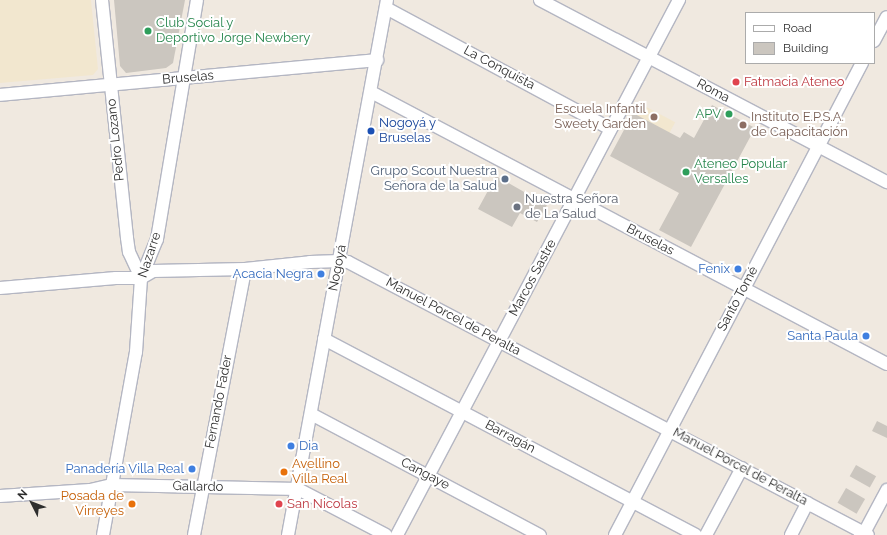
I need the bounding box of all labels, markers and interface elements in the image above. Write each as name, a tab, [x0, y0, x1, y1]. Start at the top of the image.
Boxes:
legend	[745, 12, 875, 64]
place label: Club Social y Deportivo Jorge Newbery	[156, 16, 311, 47]
text: Road	[783, 21, 812, 35]
marker: Club Social y Deportivo Jorge Newbery	[143, 26, 153, 36]
text: Building	[783, 41, 829, 55]
street label: La Conquista	[461, 43, 537, 93]
street label: Bruselas	[162, 68, 214, 88]
place label: Fatmacia Ateneo	[744, 74, 845, 90]
street label: Roma	[694, 76, 732, 106]
marker: Fatmacia Ateneo	[731, 77, 741, 87]
street label: Pedro Lozano	[104, 98, 128, 182]
place label: Escuela Infantil Sweety Garden	[554, 102, 646, 133]
place label: APV	[695, 106, 721, 122]
marker: APV	[724, 109, 734, 119]
place label: Instituto E.P.S.A. de Capacitación	[751, 110, 848, 141]
marker: Escuela Infantil Sweety Garden	[649, 112, 659, 122]
place label: Nogoyá y Bruselas	[379, 116, 437, 147]
marker: Instituto E.P.S.A. de Capacitación	[738, 120, 748, 130]
marker: Nogoyá y Bruselas	[366, 126, 376, 136]
place label: Ateneo Popular Versalles	[694, 157, 787, 188]
place label: Grupo Scout Nuestra Señora de la Salud	[371, 164, 497, 195]
marker: Ateneo Popular Versalles	[681, 167, 691, 177]
marker: Grupo Scout Nuestra Señora de la Salud	[500, 174, 510, 184]
place label: Nuestra Señora de La Salud	[525, 192, 618, 223]
marker: Nuestra Señora de La Salud	[512, 202, 522, 212]
street label: Bruselas	[623, 221, 677, 259]
street label: Nazarre	[135, 230, 165, 280]
street label: Marcos Sastre	[506, 237, 560, 319]
street label: Nogoyá	[326, 243, 350, 293]
place label: Fenix	[698, 261, 730, 277]
street label: Santo Tomé	[714, 264, 762, 334]
marker: Fenix	[733, 264, 743, 274]
place label: Acacia Negra	[233, 266, 313, 282]
marker: Acacia Negra	[316, 269, 326, 279]
street label: Manuel Porcel de Peralta	[383, 275, 523, 359]
place label: Santa Paula	[787, 328, 858, 344]
marker: Santa Paula	[861, 331, 871, 341]
street label: Fernando Fader	[202, 354, 236, 450]
street label: Barragán	[482, 417, 538, 457]
street label: Manuel Porcel de Peralta	[670, 425, 810, 509]
place label: Dia	[299, 438, 318, 454]
marker: Dia	[286, 441, 296, 451]
street label: Cangaye	[398, 455, 452, 493]
place label: Avellino Villa Real	[292, 457, 348, 488]
place label: Panadería Villa Real	[65, 461, 184, 477]
marker: Panadería Villa Real	[187, 464, 197, 474]
marker: Avellino Villa Real	[279, 467, 289, 477]
street label: Gallardo	[172, 479, 224, 495]
north arrow	[12, 483, 52, 523]
text: N	[15, 487, 30, 502]
place label: Posada de Virreyes	[61, 489, 124, 520]
place label: San Nicolas	[287, 496, 357, 512]
marker: Posada de Virreyes	[127, 499, 137, 509]
marker: San Nicolas	[274, 499, 284, 509]

